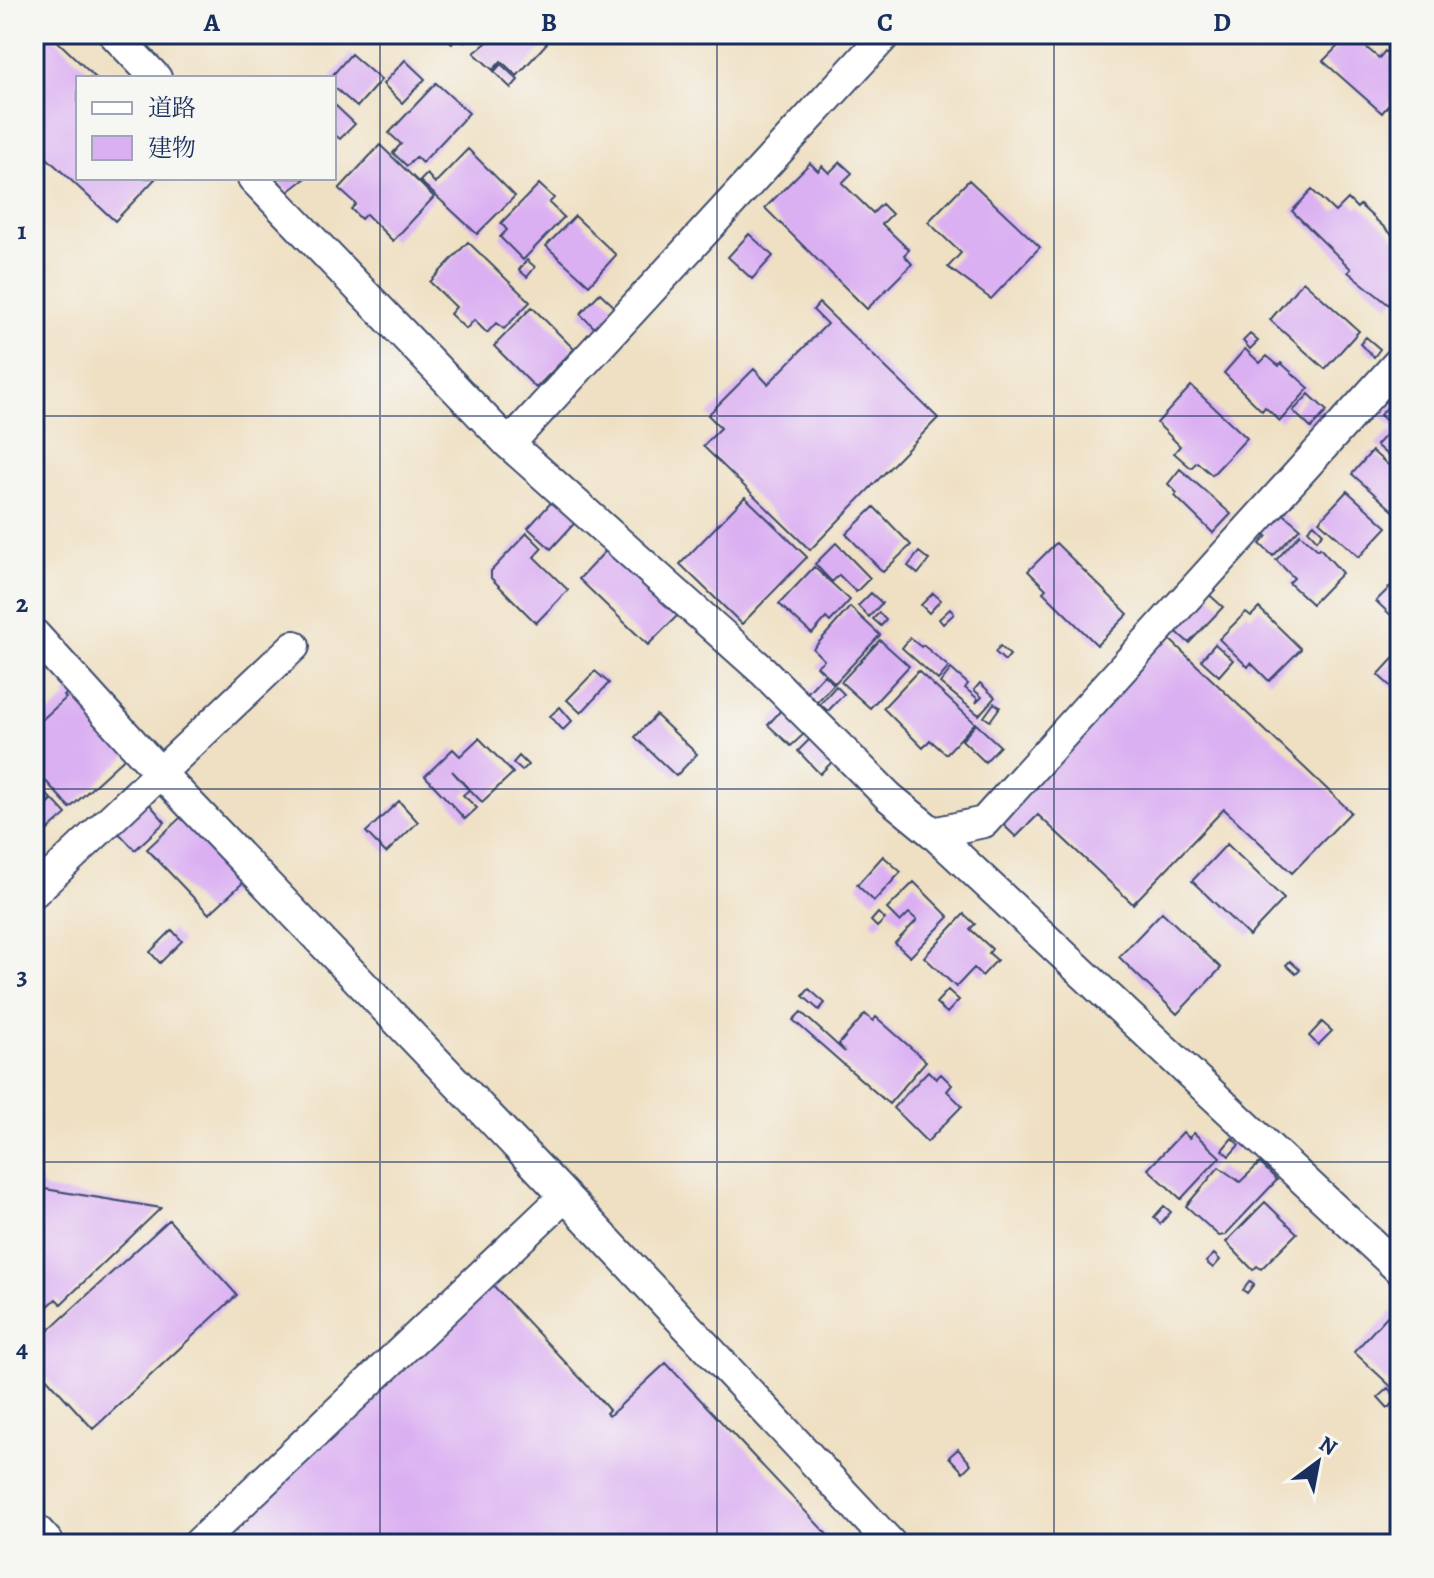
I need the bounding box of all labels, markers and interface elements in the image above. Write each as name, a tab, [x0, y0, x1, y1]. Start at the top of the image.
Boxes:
text: A	[203, 5, 221, 40]
text: B	[541, 5, 557, 40]
text: C	[877, 5, 893, 40]
text: D	[1213, 5, 1231, 40]
legend	[76, 76, 336, 180]
text: 道路	[148, 92, 196, 124]
text: 建物	[148, 132, 196, 164]
text: 1	[17, 213, 27, 248]
text: 2	[16, 586, 29, 621]
text: 3	[16, 958, 28, 993]
text: 4	[16, 1331, 28, 1366]
north arrow	[1278, 1422, 1358, 1502]
text: N	[1313, 1429, 1343, 1463]

